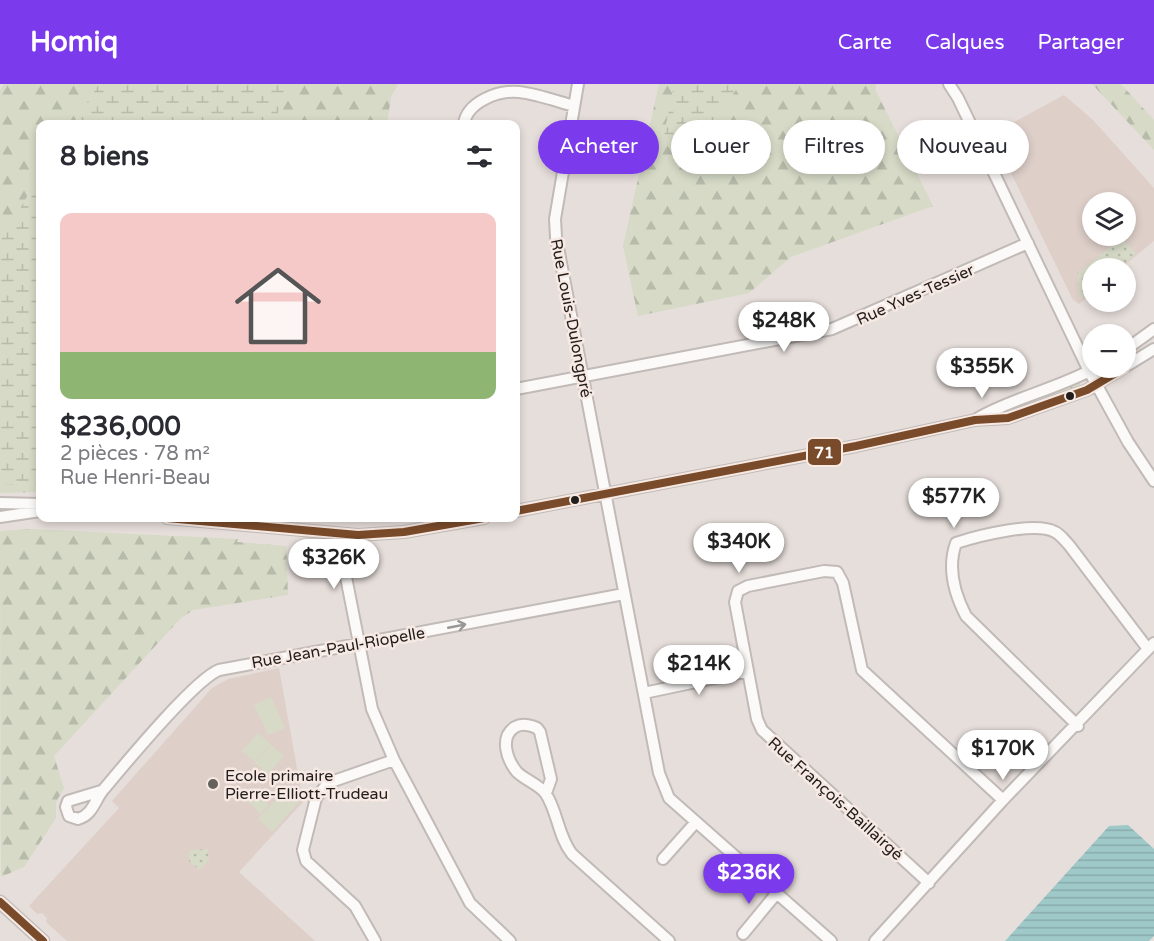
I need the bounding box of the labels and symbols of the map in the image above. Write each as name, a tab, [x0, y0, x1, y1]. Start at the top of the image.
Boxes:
street label: Rue Louis-Dulongpré	[546, 237, 596, 399]
street label: Rue Yves-Tessier	[853, 260, 978, 330]
pin: $248K	[742, 302, 826, 353]
pin: $355K	[940, 348, 1024, 399]
unlabelled marker	[1064, 390, 1076, 402]
line badge: 71	[807, 438, 842, 466]
text: 71	[814, 443, 834, 463]
pin: $577K	[912, 478, 996, 529]
unlabelled marker	[569, 494, 581, 506]
pin: $340K	[697, 523, 781, 574]
pin: $326K	[292, 539, 376, 590]
one-way arrow	[446, 620, 466, 631]
street label: Rue Jean-Paul-Riopelle	[250, 623, 427, 673]
pin: $214K	[657, 645, 741, 696]
pin: $170K	[961, 730, 1045, 781]
street label: Rue François-Baillairgé	[764, 733, 907, 865]
place label: Ecole primaire Pierre-Elliott-Trudeau	[225, 766, 388, 804]
marker: Ecole primaire Pierre-Elliott-Trudeau	[206, 777, 220, 791]
pin: $236K	[707, 854, 791, 905]

